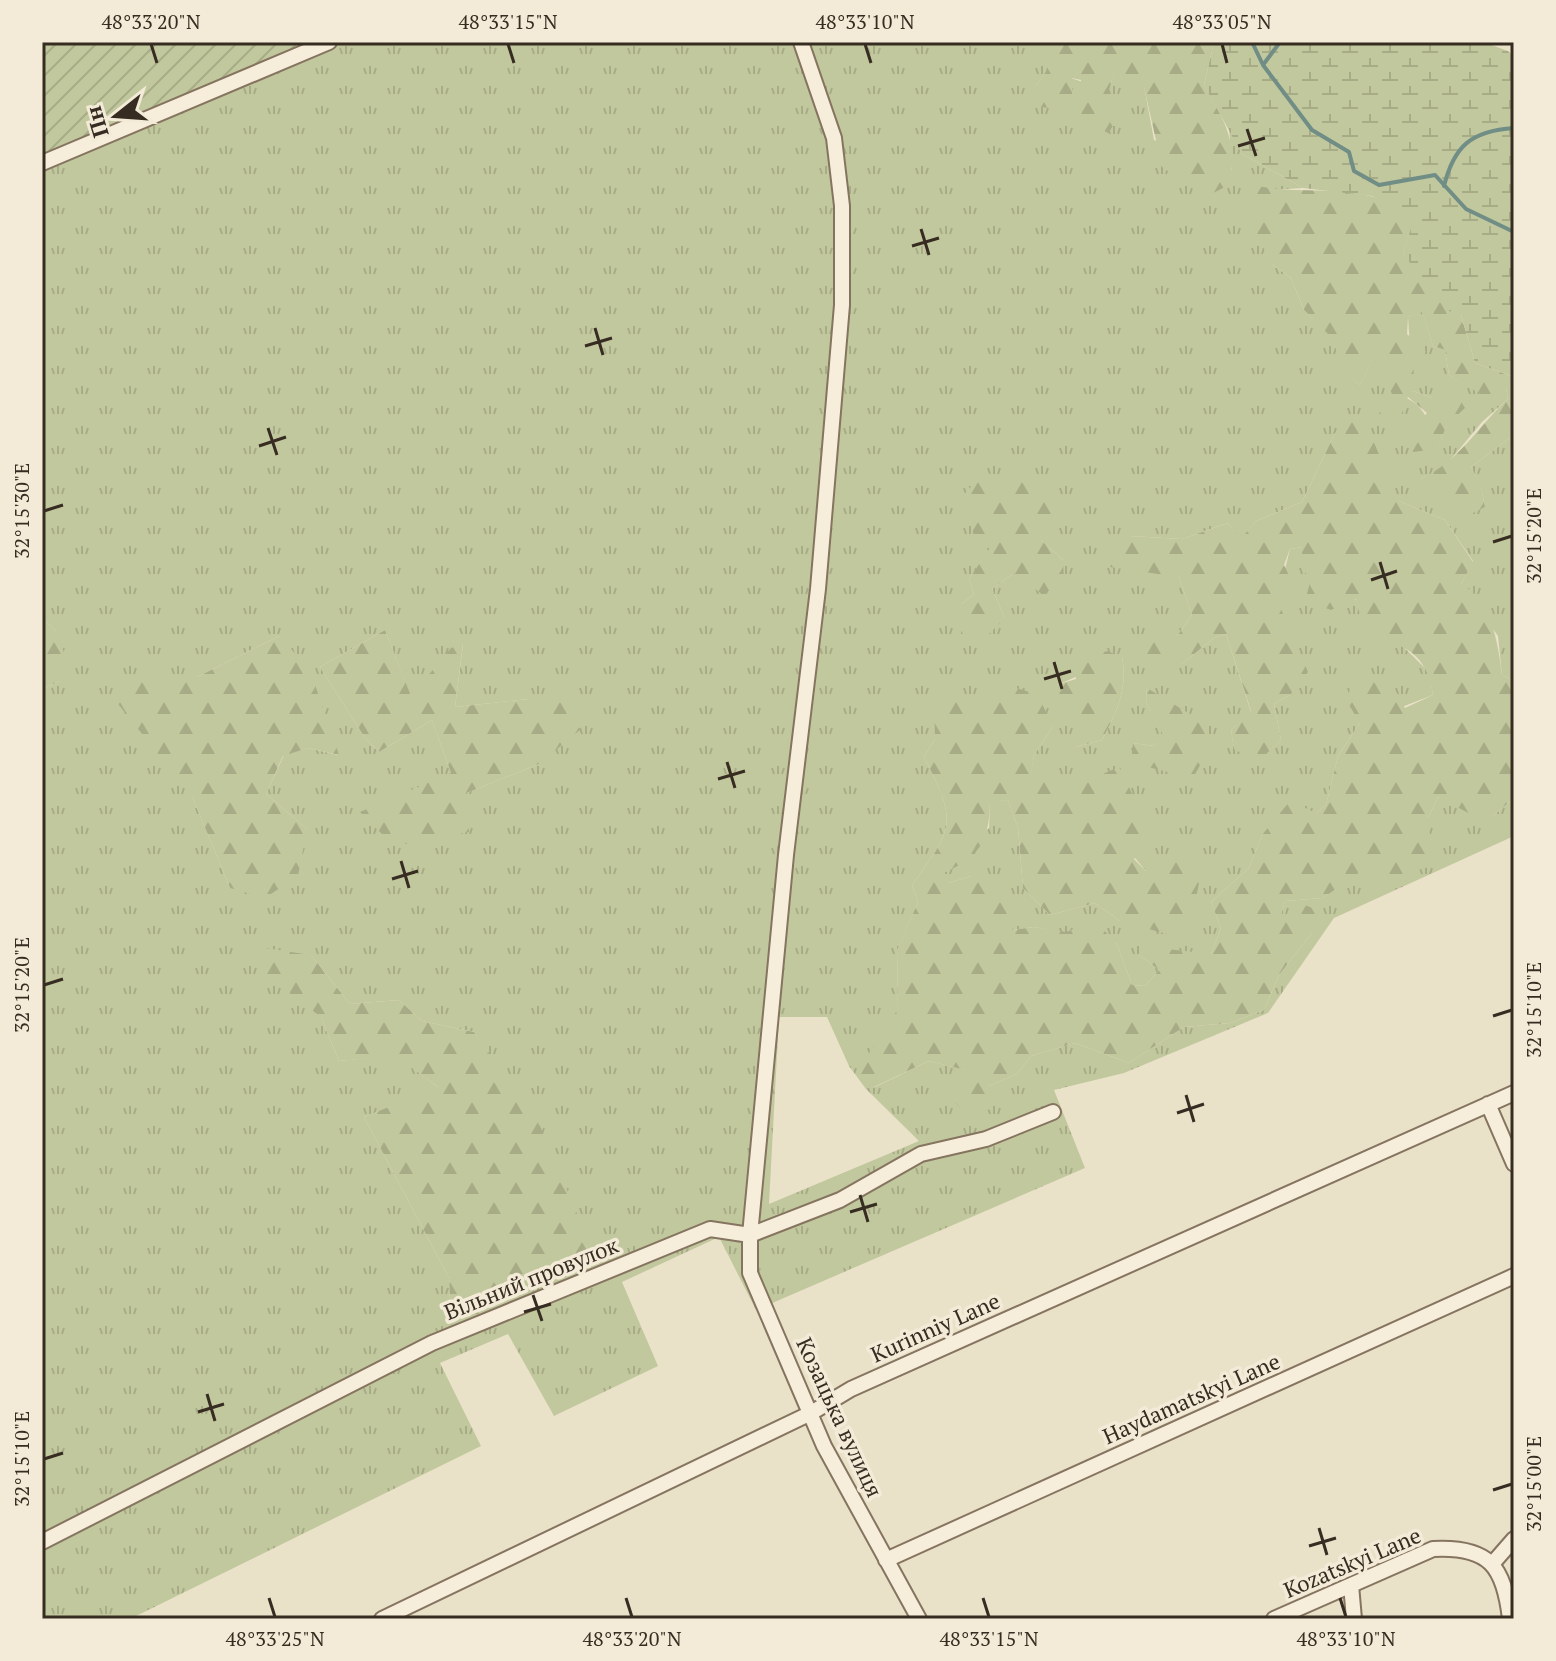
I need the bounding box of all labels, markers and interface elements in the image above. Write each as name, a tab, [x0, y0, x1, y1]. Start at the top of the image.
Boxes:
text: 48°33'20"N	[101, 8, 201, 35]
text: 48°33'15"N	[458, 8, 558, 35]
text: 48°33'10"N	[815, 8, 915, 35]
text: 48°33'05"N	[1172, 8, 1272, 35]
north arrow	[76, 76, 156, 156]
text: Пн	[78, 103, 115, 141]
text: 32°15'30"E	[8, 463, 35, 559]
text: 32°15'20"E	[1520, 488, 1547, 584]
text: 32°15'20"E	[8, 937, 35, 1033]
text: 32°15'10"E	[1520, 962, 1547, 1058]
street label: Вільний провулок	[440, 1230, 622, 1326]
street label: Kurinniy Lane	[866, 1286, 1004, 1368]
street label: Козацька вулиця	[790, 1332, 890, 1502]
street label: Haydamatskyi Lane	[1098, 1346, 1284, 1450]
text: 32°15'10"E	[8, 1411, 35, 1507]
text: 32°15'00"E	[1520, 1436, 1547, 1532]
street label: Kozatskyi Lane	[1279, 1520, 1425, 1604]
text: 48°33'25"N	[225, 1625, 325, 1652]
text: 48°33'20"N	[582, 1625, 682, 1652]
text: 48°33'15"N	[939, 1625, 1039, 1652]
text: 48°33'10"N	[1296, 1625, 1396, 1652]

